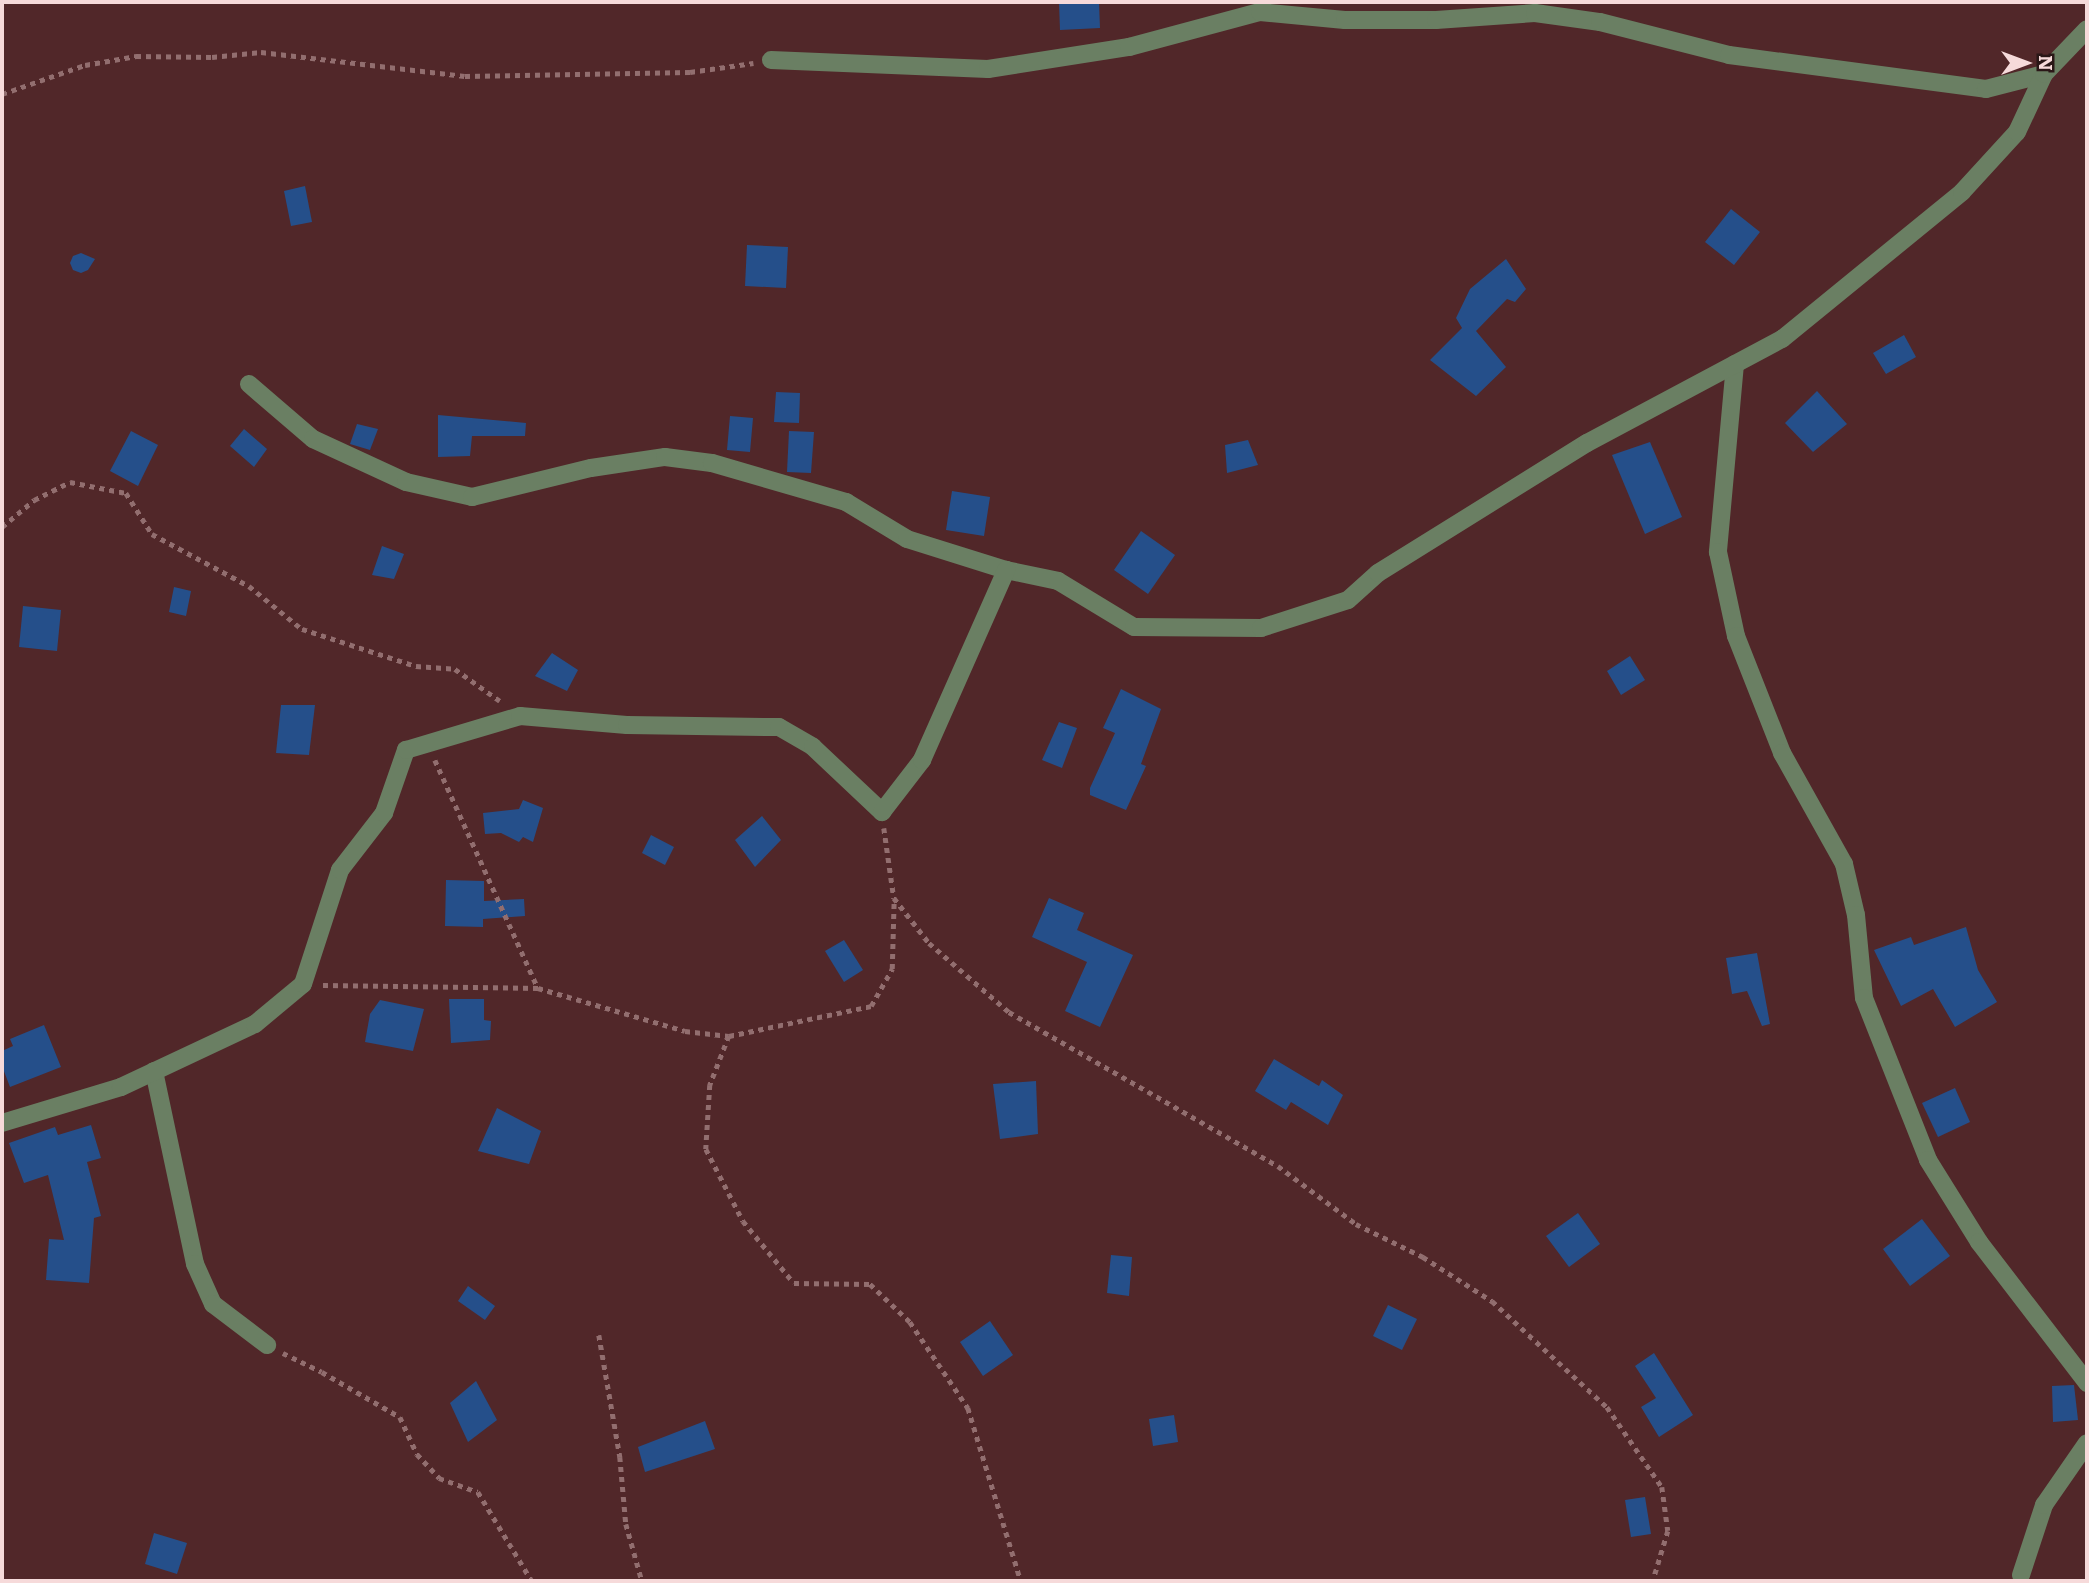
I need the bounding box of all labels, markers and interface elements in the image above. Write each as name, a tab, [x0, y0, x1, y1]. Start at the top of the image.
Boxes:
north arrow	[1991, 28, 2061, 98]
text: N	[2033, 55, 2061, 71]

